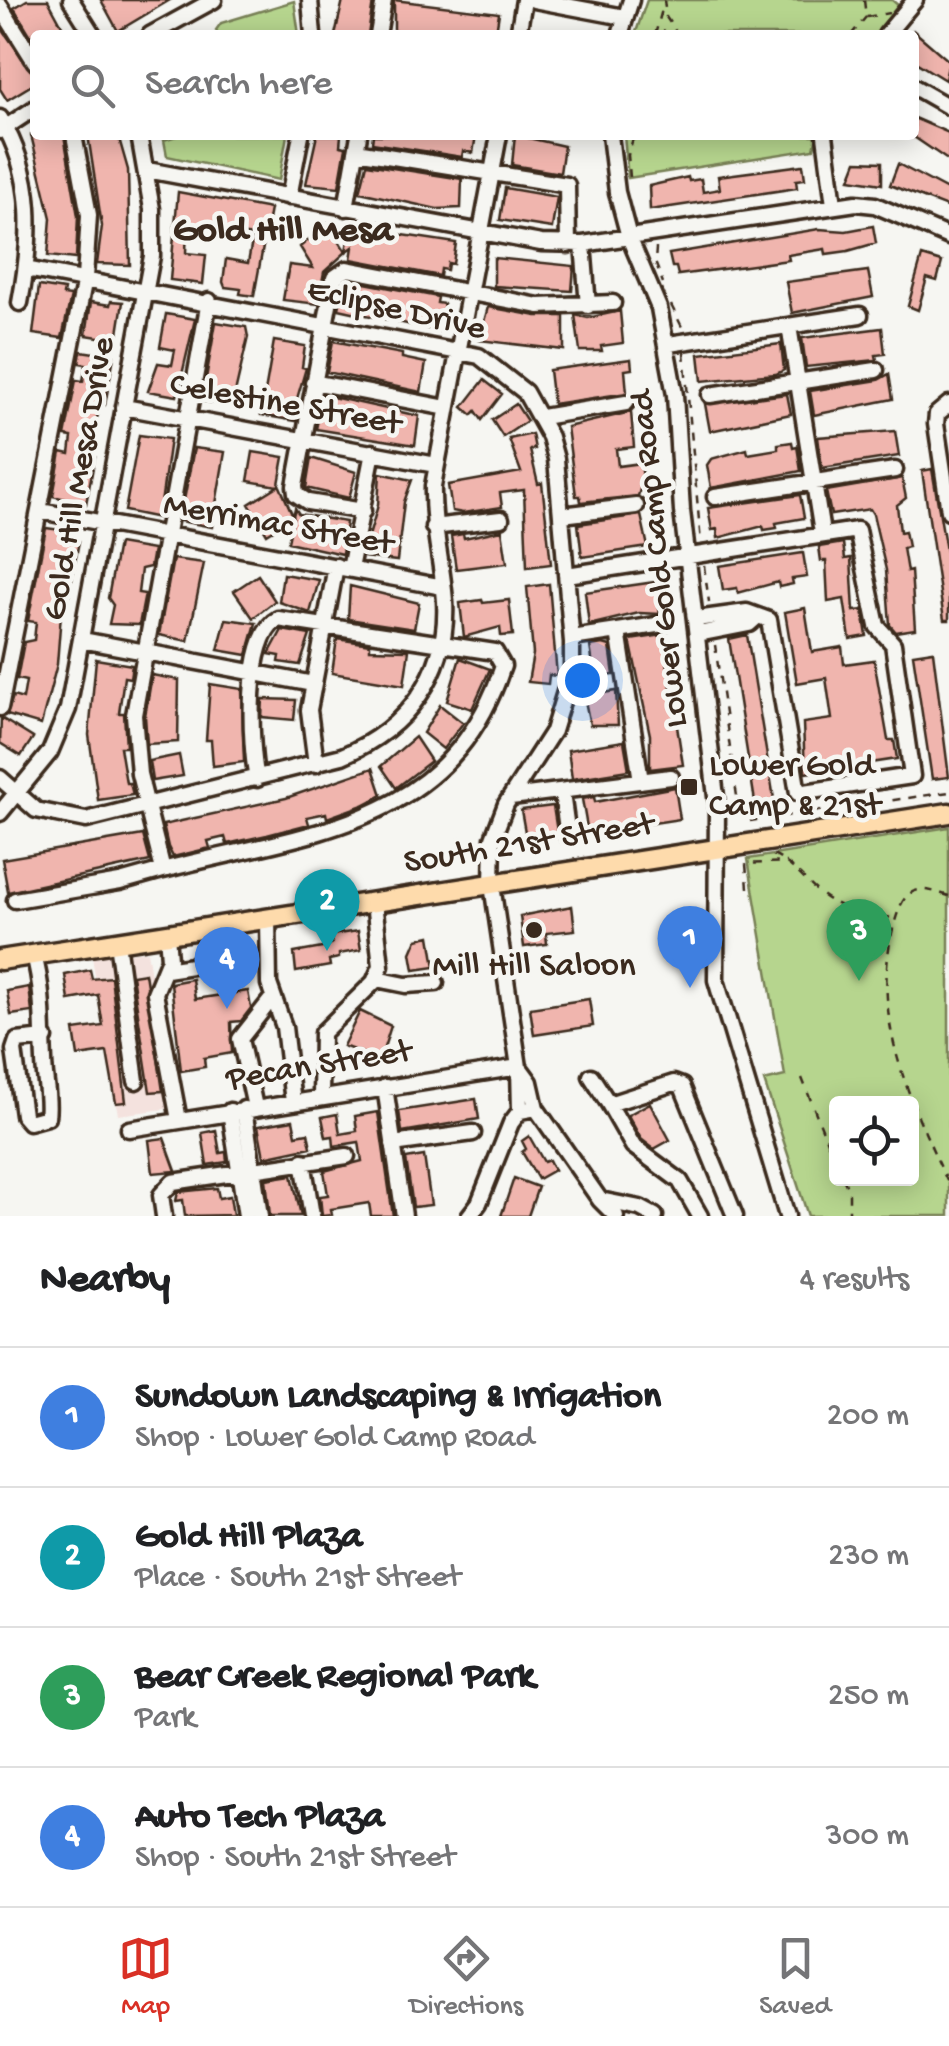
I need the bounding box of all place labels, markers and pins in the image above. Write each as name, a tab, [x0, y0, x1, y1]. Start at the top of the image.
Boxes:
place label: Lower Gold Camp & 21st	[709, 747, 883, 828]
marker: Lower Gold Camp & 21st	[678, 776, 700, 798]
pin: 2	[294, 868, 360, 951]
pin: 3	[826, 898, 892, 981]
pin: 1	[658, 906, 722, 988]
marker: Mill Hill Saloon	[523, 919, 545, 941]
pin: 4	[194, 926, 260, 1009]
place label: Mill Hill Saloon	[432, 947, 636, 988]

